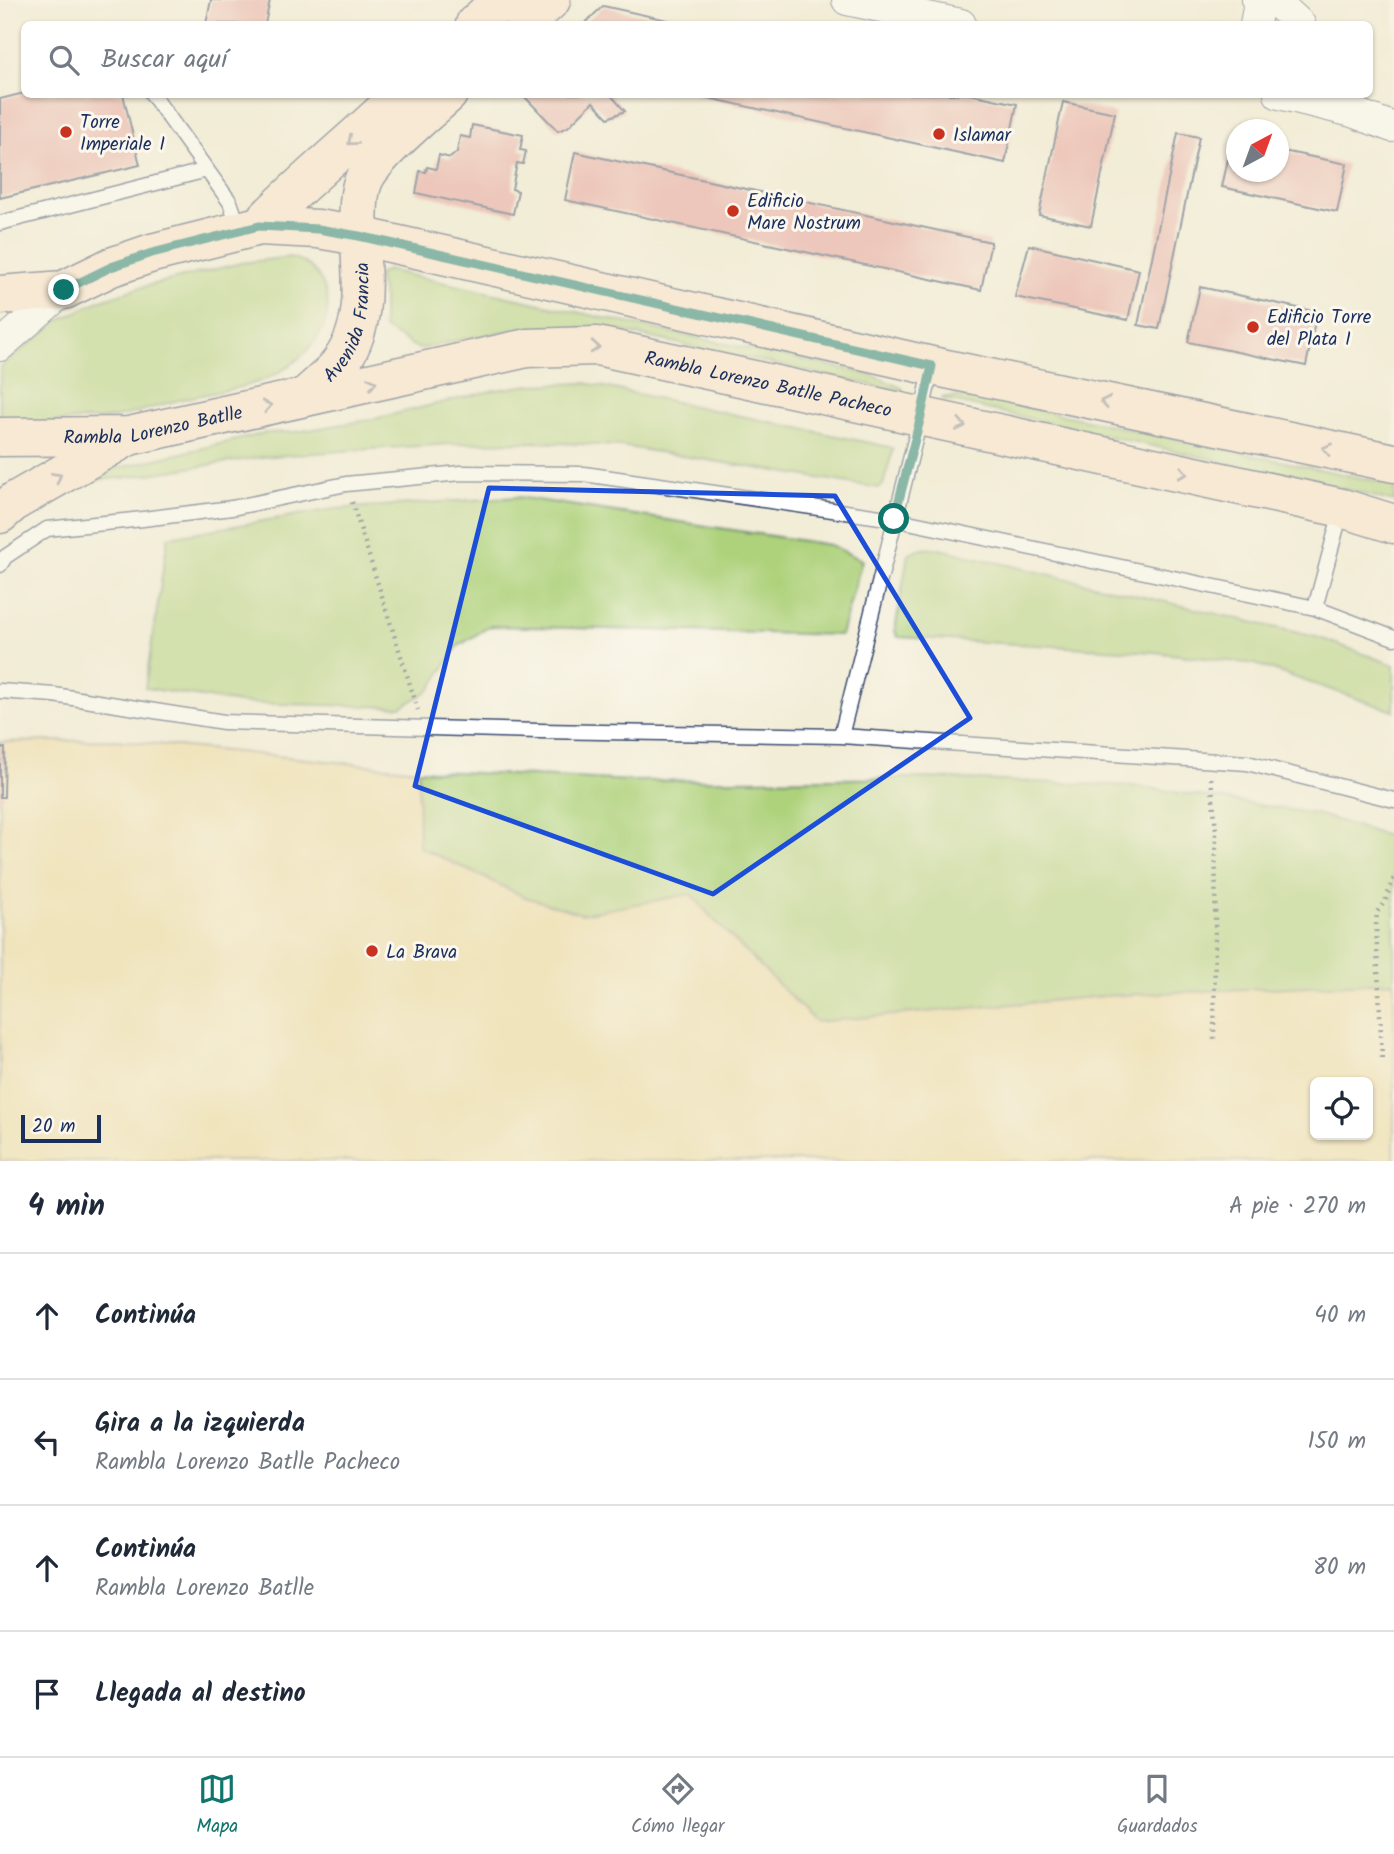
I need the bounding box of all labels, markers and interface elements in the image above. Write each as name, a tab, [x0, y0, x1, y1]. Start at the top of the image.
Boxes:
search box	[21, 21, 1373, 98]
text: Buscar aquí	[101, 39, 227, 81]
icon: search	[45, 41, 83, 79]
place label: Torre Imperiale I	[80, 108, 165, 160]
north arrow	[1226, 119, 1289, 182]
place label: Islamar	[953, 121, 1013, 151]
marker: Torre Imperiale I	[58, 124, 74, 140]
marker: Islamar	[931, 126, 947, 142]
one-way arrow	[347, 133, 360, 145]
place label: Edificio Mare Nostrum	[747, 187, 861, 239]
marker: Edificio Mare Nostrum	[725, 203, 741, 219]
street label: Avenida Francia	[317, 261, 379, 390]
route end	[48, 274, 79, 305]
place label: Edificio Torre del Plata I	[1267, 303, 1372, 355]
marker: Edificio Torre del Plata I	[1245, 319, 1261, 335]
one-way arrow	[590, 339, 601, 354]
street label: Rambla Lorenzo Batlle Pacheco	[641, 344, 894, 427]
one-way arrow	[365, 376, 377, 391]
one-way arrow	[1099, 396, 1111, 410]
street label: Rambla Lorenzo Batlle	[63, 398, 246, 454]
one-way arrow	[261, 399, 273, 414]
one-way arrow	[955, 417, 967, 431]
one-way arrow	[1321, 442, 1333, 457]
one-way arrow	[1177, 465, 1189, 480]
one-way arrow	[50, 472, 63, 485]
route start	[878, 503, 909, 534]
place label: La Brava	[386, 938, 457, 968]
marker: La Brava	[364, 943, 380, 959]
map controls	[1310, 1077, 1373, 1140]
button: locate	[1310, 1077, 1373, 1140]
scale bar	[21, 1112, 102, 1144]
text: 20 m	[32, 1112, 75, 1142]
text: 4 min	[28, 1183, 105, 1231]
text: A pie · 270 m	[1229, 1189, 1366, 1225]
text: Continúa	[95, 1295, 196, 1337]
icon: ahead	[28, 1297, 66, 1335]
text: 40 m	[1314, 1298, 1366, 1334]
text: Gira a la izquierda	[95, 1403, 305, 1445]
icon: left	[28, 1423, 66, 1461]
text: 150 m	[1307, 1424, 1366, 1460]
text: Rambla Lorenzo Batlle Pacheco	[95, 1445, 400, 1481]
text: Continúa	[95, 1529, 196, 1571]
icon: ahead	[28, 1549, 66, 1587]
text: 80 m	[1313, 1550, 1366, 1586]
text: Rambla Lorenzo Batlle	[95, 1571, 314, 1607]
text: Llegada al destino	[95, 1673, 306, 1715]
icon: arrive	[28, 1675, 66, 1713]
tab: Mapa	[196, 1770, 238, 1842]
tab: Cómo llegar	[631, 1770, 724, 1842]
tab: Guardados	[1117, 1770, 1198, 1842]

